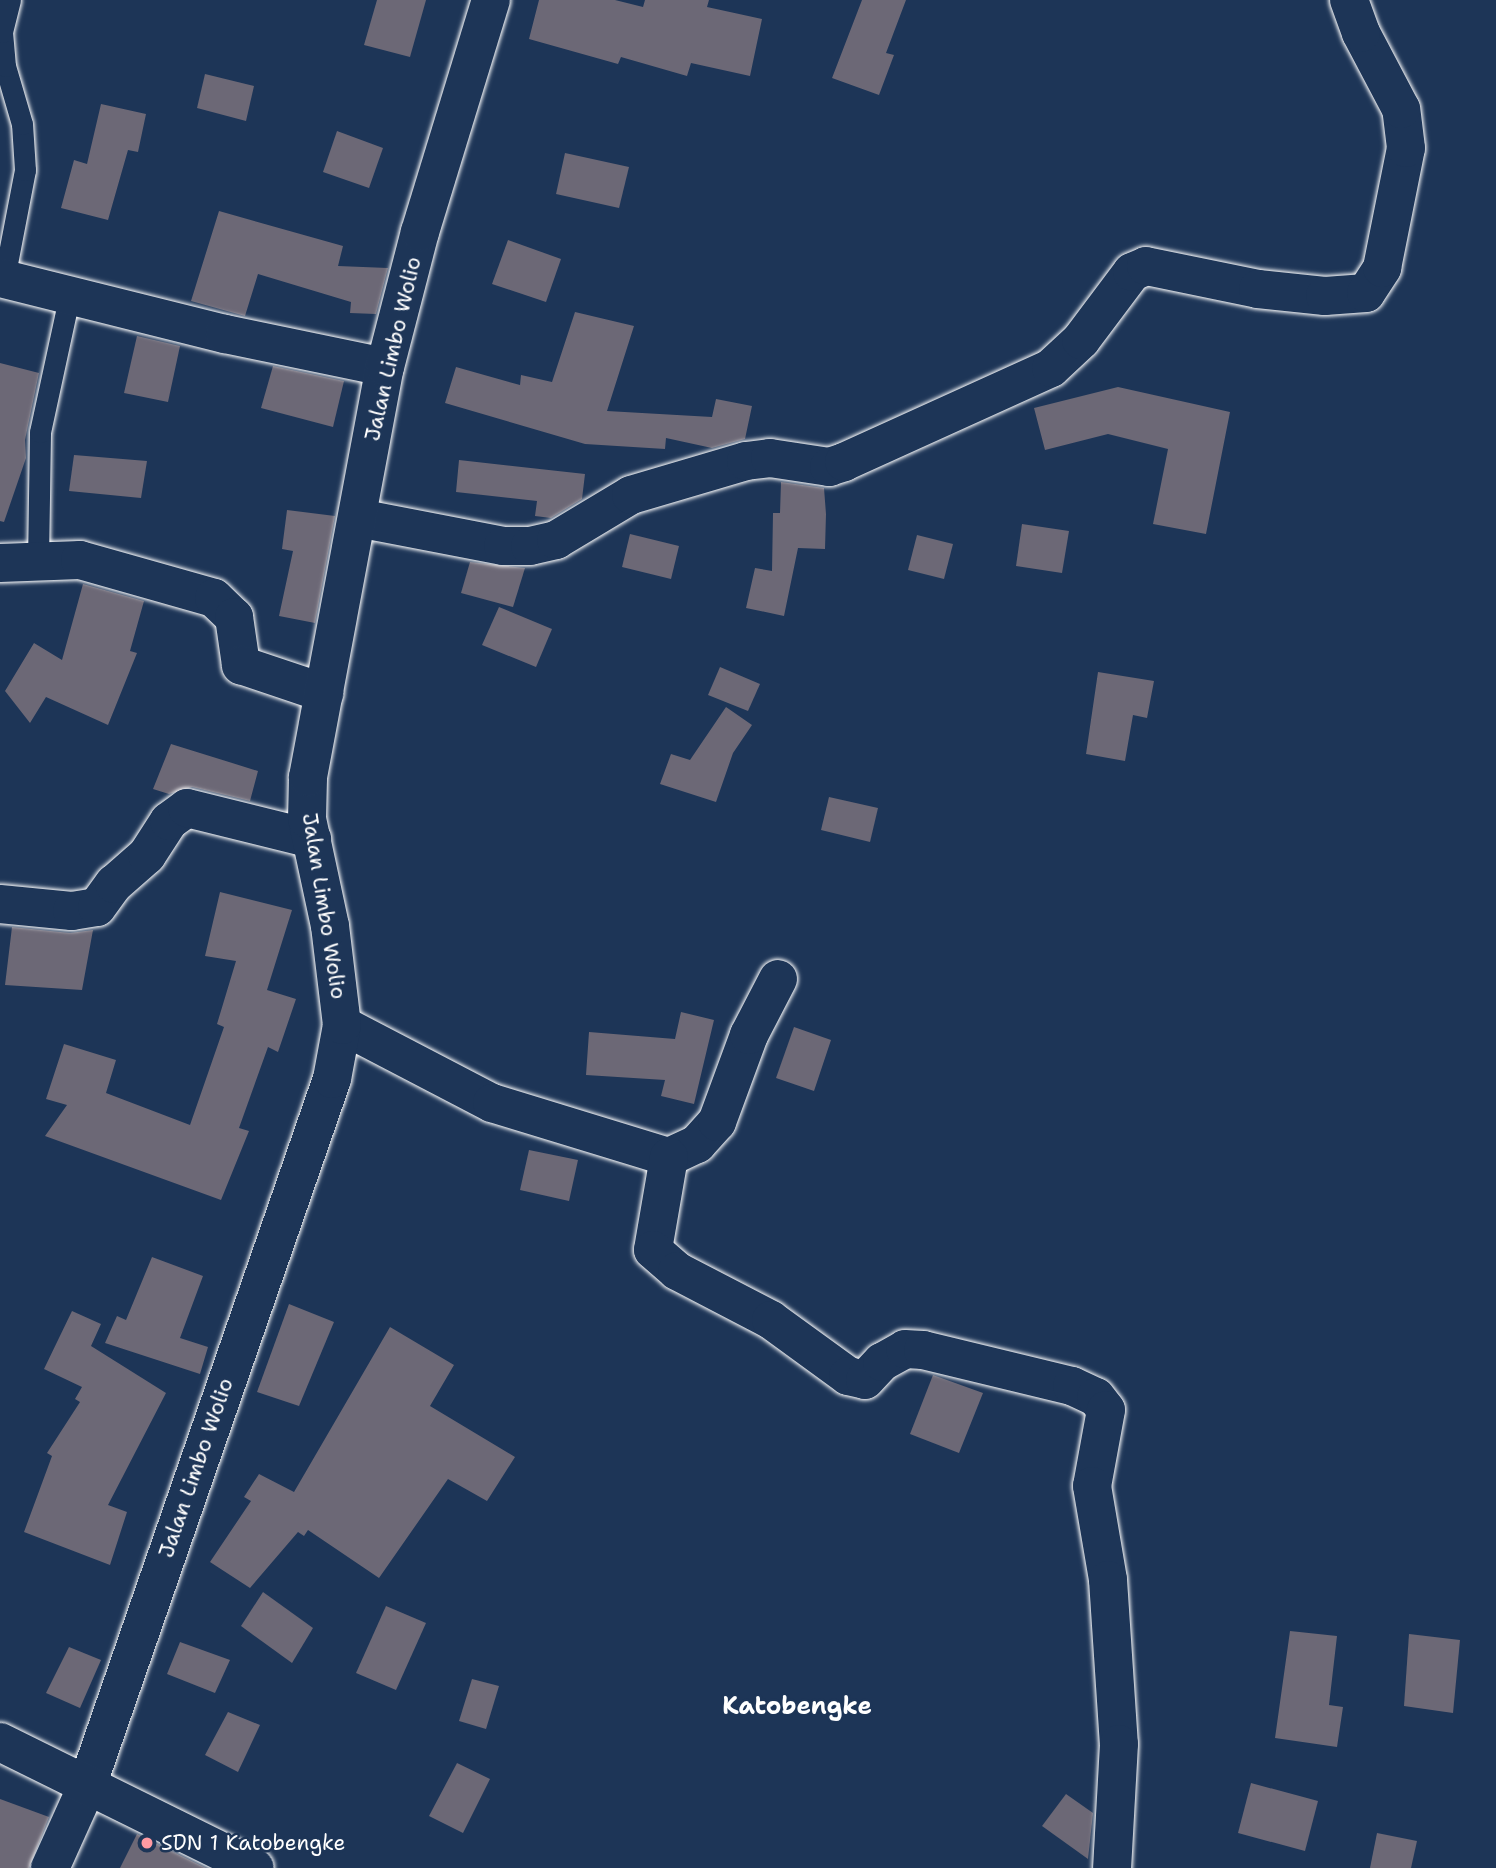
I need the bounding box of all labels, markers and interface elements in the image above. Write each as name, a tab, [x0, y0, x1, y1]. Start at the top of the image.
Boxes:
street label: Jalan Limbo Wolio	[360, 254, 426, 444]
street label: Jalan Limbo Wolio	[297, 811, 351, 1001]
street label: Jalan Limbo Wolio	[153, 1375, 239, 1561]
district label: Katobengke	[722, 1693, 872, 1721]
place label: SDN 1 Katobengke	[161, 1830, 345, 1856]
marker: SDN 1 Katobengke	[139, 1835, 155, 1851]

